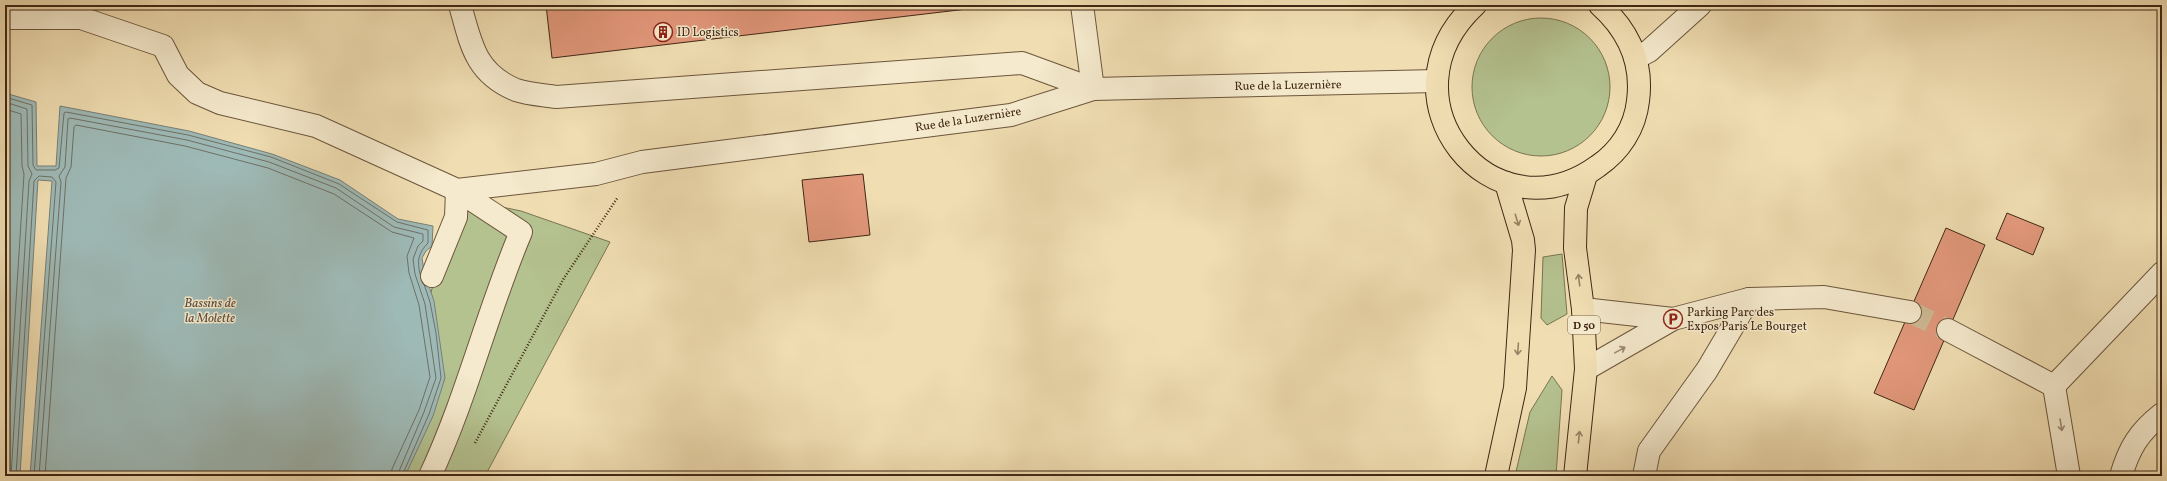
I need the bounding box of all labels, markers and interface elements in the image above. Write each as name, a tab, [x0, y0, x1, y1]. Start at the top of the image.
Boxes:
building icon: ID Logistics	[652, 21, 674, 43]
place label: ID Logistics	[677, 25, 739, 41]
street label: Rue de la Luzernière	[1234, 77, 1342, 95]
street label: Rue de la Luzernière	[914, 104, 1023, 136]
one-way arrow	[1514, 214, 1521, 227]
one-way arrow	[1575, 274, 1583, 287]
water label: Bassins de la Molette	[184, 295, 236, 328]
place label: Parking Parc des Expos Paris Le Bourget	[1687, 305, 1807, 335]
parking icon: Parking Parc des Expos Paris Le Bourget	[1662, 308, 1684, 330]
road number: D 50	[1568, 316, 1600, 334]
one-way arrow	[1514, 342, 1521, 355]
one-way arrow	[1614, 346, 1626, 353]
one-way arrow	[2057, 418, 2065, 431]
one-way arrow	[1575, 431, 1583, 444]

